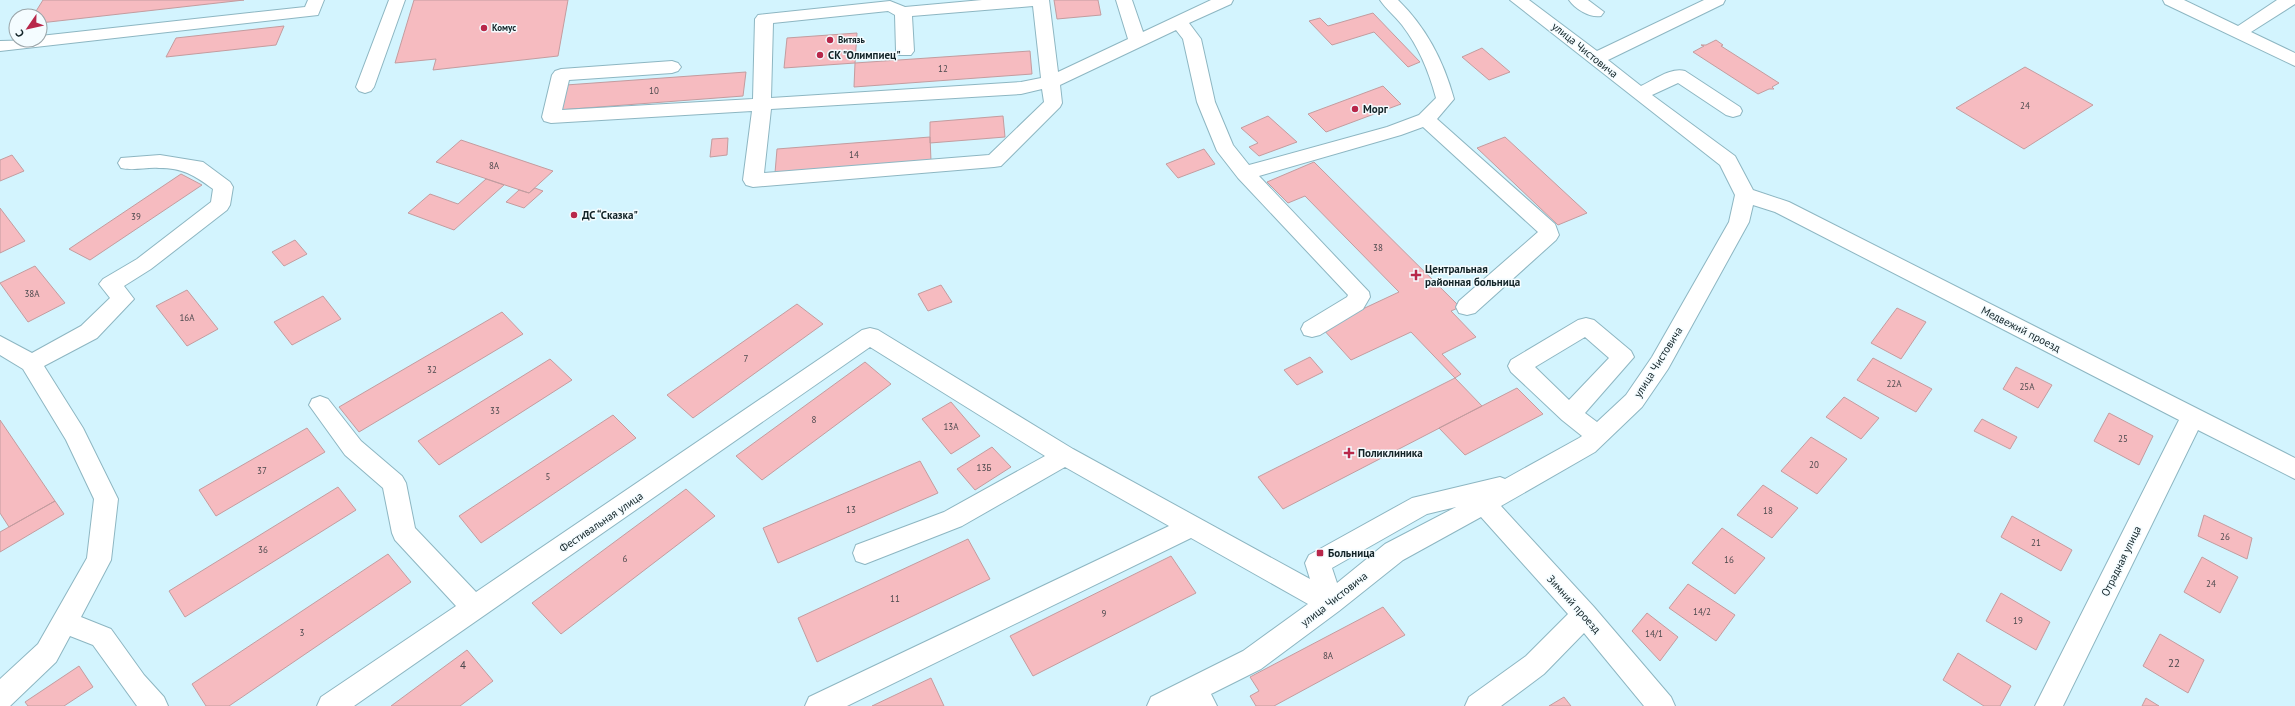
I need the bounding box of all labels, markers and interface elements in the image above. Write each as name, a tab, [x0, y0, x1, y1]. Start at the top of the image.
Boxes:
north arrow	[8, 8, 48, 48]
street label: улица Чистовича	[1549, 19, 1621, 81]
place label: Комус	[492, 22, 516, 33]
marker: Комус	[479, 23, 489, 33]
text: С	[12, 27, 27, 40]
place label: Витязь	[838, 34, 865, 45]
marker: Витязь	[825, 35, 835, 45]
place label: СК "Олимпиец"	[828, 48, 901, 62]
marker: СК "Олимпиец"	[815, 50, 825, 60]
house number: 12	[938, 63, 948, 74]
house number: 10	[649, 85, 659, 96]
house number: 24	[2020, 100, 2030, 111]
place label: Морг	[1363, 102, 1389, 116]
marker: Морг	[1350, 104, 1360, 114]
house number: 14	[849, 149, 859, 160]
house number: 8А	[489, 160, 500, 171]
place label: ДС “Сказка"	[582, 208, 638, 222]
marker: ДС “Сказка"	[569, 210, 579, 220]
house number: 39	[131, 211, 141, 222]
house number: 38	[1373, 242, 1383, 253]
place label: Центральная районная больница	[1425, 262, 1520, 289]
marker: Центральная районная больница	[1410, 269, 1422, 281]
house number: 38А	[24, 288, 40, 299]
street label: Медвежий проезд	[1979, 303, 2063, 355]
house number: 16А	[179, 312, 195, 323]
street label: улица Чистовича	[1631, 324, 1685, 400]
house number: 7	[744, 353, 749, 364]
house number: 32	[427, 364, 437, 375]
house number: 22А	[1886, 378, 1902, 389]
house number: 25А	[2019, 381, 2035, 392]
house number: 33	[490, 405, 500, 416]
house number: 8	[812, 414, 817, 425]
house number: 13А	[943, 421, 959, 432]
house number: 25	[2118, 433, 2128, 444]
place label: Поликлиника	[1358, 446, 1423, 460]
marker: Поликлиника	[1343, 447, 1355, 459]
house number: 20	[1809, 459, 1819, 470]
house number: 13Б	[977, 462, 991, 473]
house number: 37	[257, 465, 267, 476]
house number: 5	[546, 471, 551, 482]
street label: Фестивальная улица	[556, 489, 646, 555]
house number: 13	[846, 504, 856, 515]
house number: 18	[1763, 505, 1773, 516]
street label: Отрадная улица	[2098, 523, 2144, 599]
house number: 26	[2220, 531, 2230, 542]
house number: 21	[2031, 537, 2041, 548]
house number: 36	[258, 544, 268, 555]
place label: Больница	[1328, 546, 1375, 560]
marker: Больница	[1315, 548, 1325, 558]
house number: 6	[623, 553, 628, 564]
house number: 16	[1724, 554, 1734, 565]
street label: улица Чистовича	[1298, 569, 1370, 629]
street label: Зимний проезд	[1544, 572, 1604, 636]
house number: 24	[2206, 578, 2216, 589]
house number: 11	[890, 593, 900, 604]
house number: 14/2	[1693, 606, 1711, 617]
house number: 9	[1102, 608, 1107, 619]
house number: 19	[2013, 615, 2023, 626]
house number: 3	[300, 627, 305, 638]
house number: 14/1	[1645, 628, 1663, 639]
house number: 8А	[1323, 650, 1334, 661]
house number: 22	[2168, 656, 2180, 670]
house number: 4	[460, 658, 466, 672]

